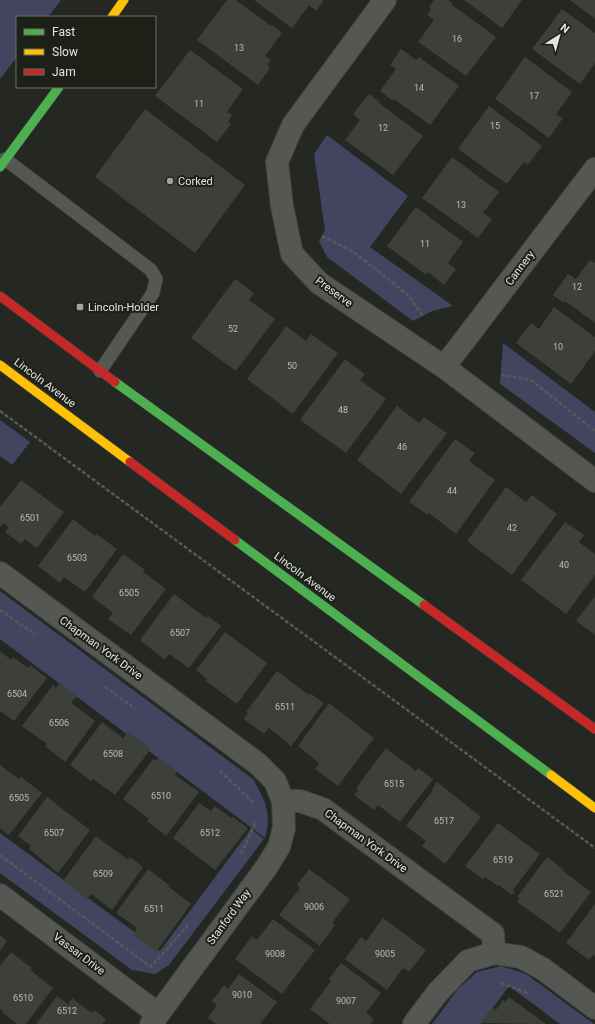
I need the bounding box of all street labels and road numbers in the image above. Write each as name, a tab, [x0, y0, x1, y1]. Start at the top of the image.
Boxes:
street label: Cannery	[503, 247, 538, 288]
street label: Preserve	[313, 274, 355, 310]
street label: Lincoln Avenue	[11, 355, 79, 411]
street label: Lincoln Avenue	[271, 549, 339, 605]
street label: Chapman York Drive	[57, 614, 145, 682]
street label: Chapman York Drive	[322, 807, 410, 875]
street label: Stanford Way	[204, 886, 254, 947]
street label: Vassar Drive	[51, 930, 108, 978]

